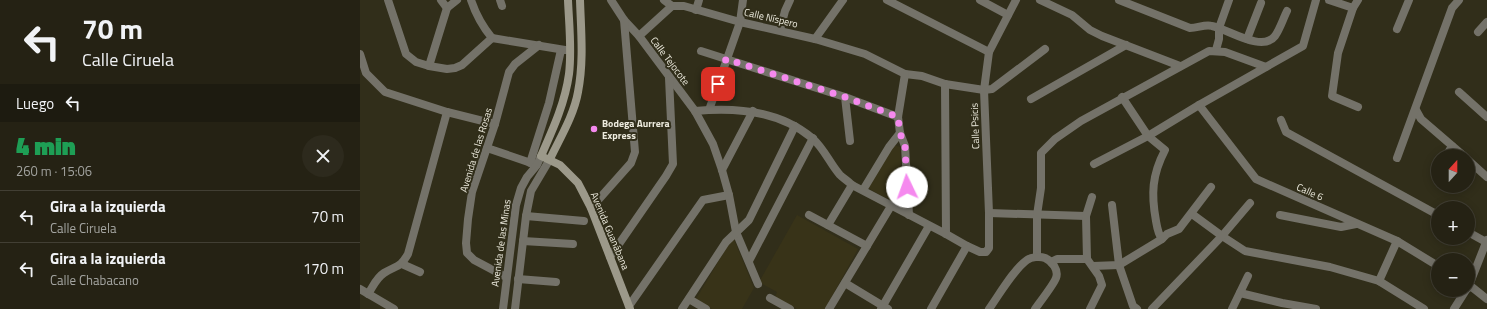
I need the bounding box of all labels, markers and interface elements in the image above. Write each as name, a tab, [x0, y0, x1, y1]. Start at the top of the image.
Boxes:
street label: Calle Níspero	[743, 5, 799, 31]
text: 70 m	[82, 7, 143, 50]
icon: left	[16, 16, 68, 68]
street label: Calle Tejocote	[647, 34, 693, 88]
text: Calle Ciruela	[82, 46, 174, 73]
pin	[701, 67, 735, 101]
icon: arrive	[707, 73, 729, 95]
text: Luego	[16, 92, 54, 115]
icon: left	[62, 92, 84, 114]
street label: Calle Psicis	[967, 102, 983, 149]
street label: Avenida de las Rosas	[456, 105, 496, 194]
place label: Bodega Aurrera Express	[602, 116, 670, 143]
marker: Bodega Aurrera Express	[589, 124, 599, 134]
text: 4 min	[16, 128, 76, 164]
button: close	[302, 135, 344, 177]
north arrow	[1431, 149, 1475, 193]
map controls	[1431, 149, 1475, 297]
text: 260 m · 15:06	[16, 161, 92, 181]
position arrow	[886, 166, 928, 208]
street label: Calle 6	[1294, 179, 1326, 205]
street label: Avenida Guanábana	[587, 190, 633, 272]
text: Gira a la izquierda	[50, 195, 166, 218]
street label: Avenida de las Minas	[487, 198, 515, 288]
button: +	[1431, 201, 1475, 245]
text: 70 m	[311, 205, 344, 228]
icon: left	[16, 206, 38, 228]
text: Calle Ciruela	[50, 218, 116, 238]
text: Gira a la izquierda	[50, 247, 166, 270]
button: −	[1431, 253, 1475, 297]
text: 170 m	[303, 257, 344, 280]
icon: left	[16, 258, 38, 280]
text: Calle Chabacano	[50, 270, 139, 290]

